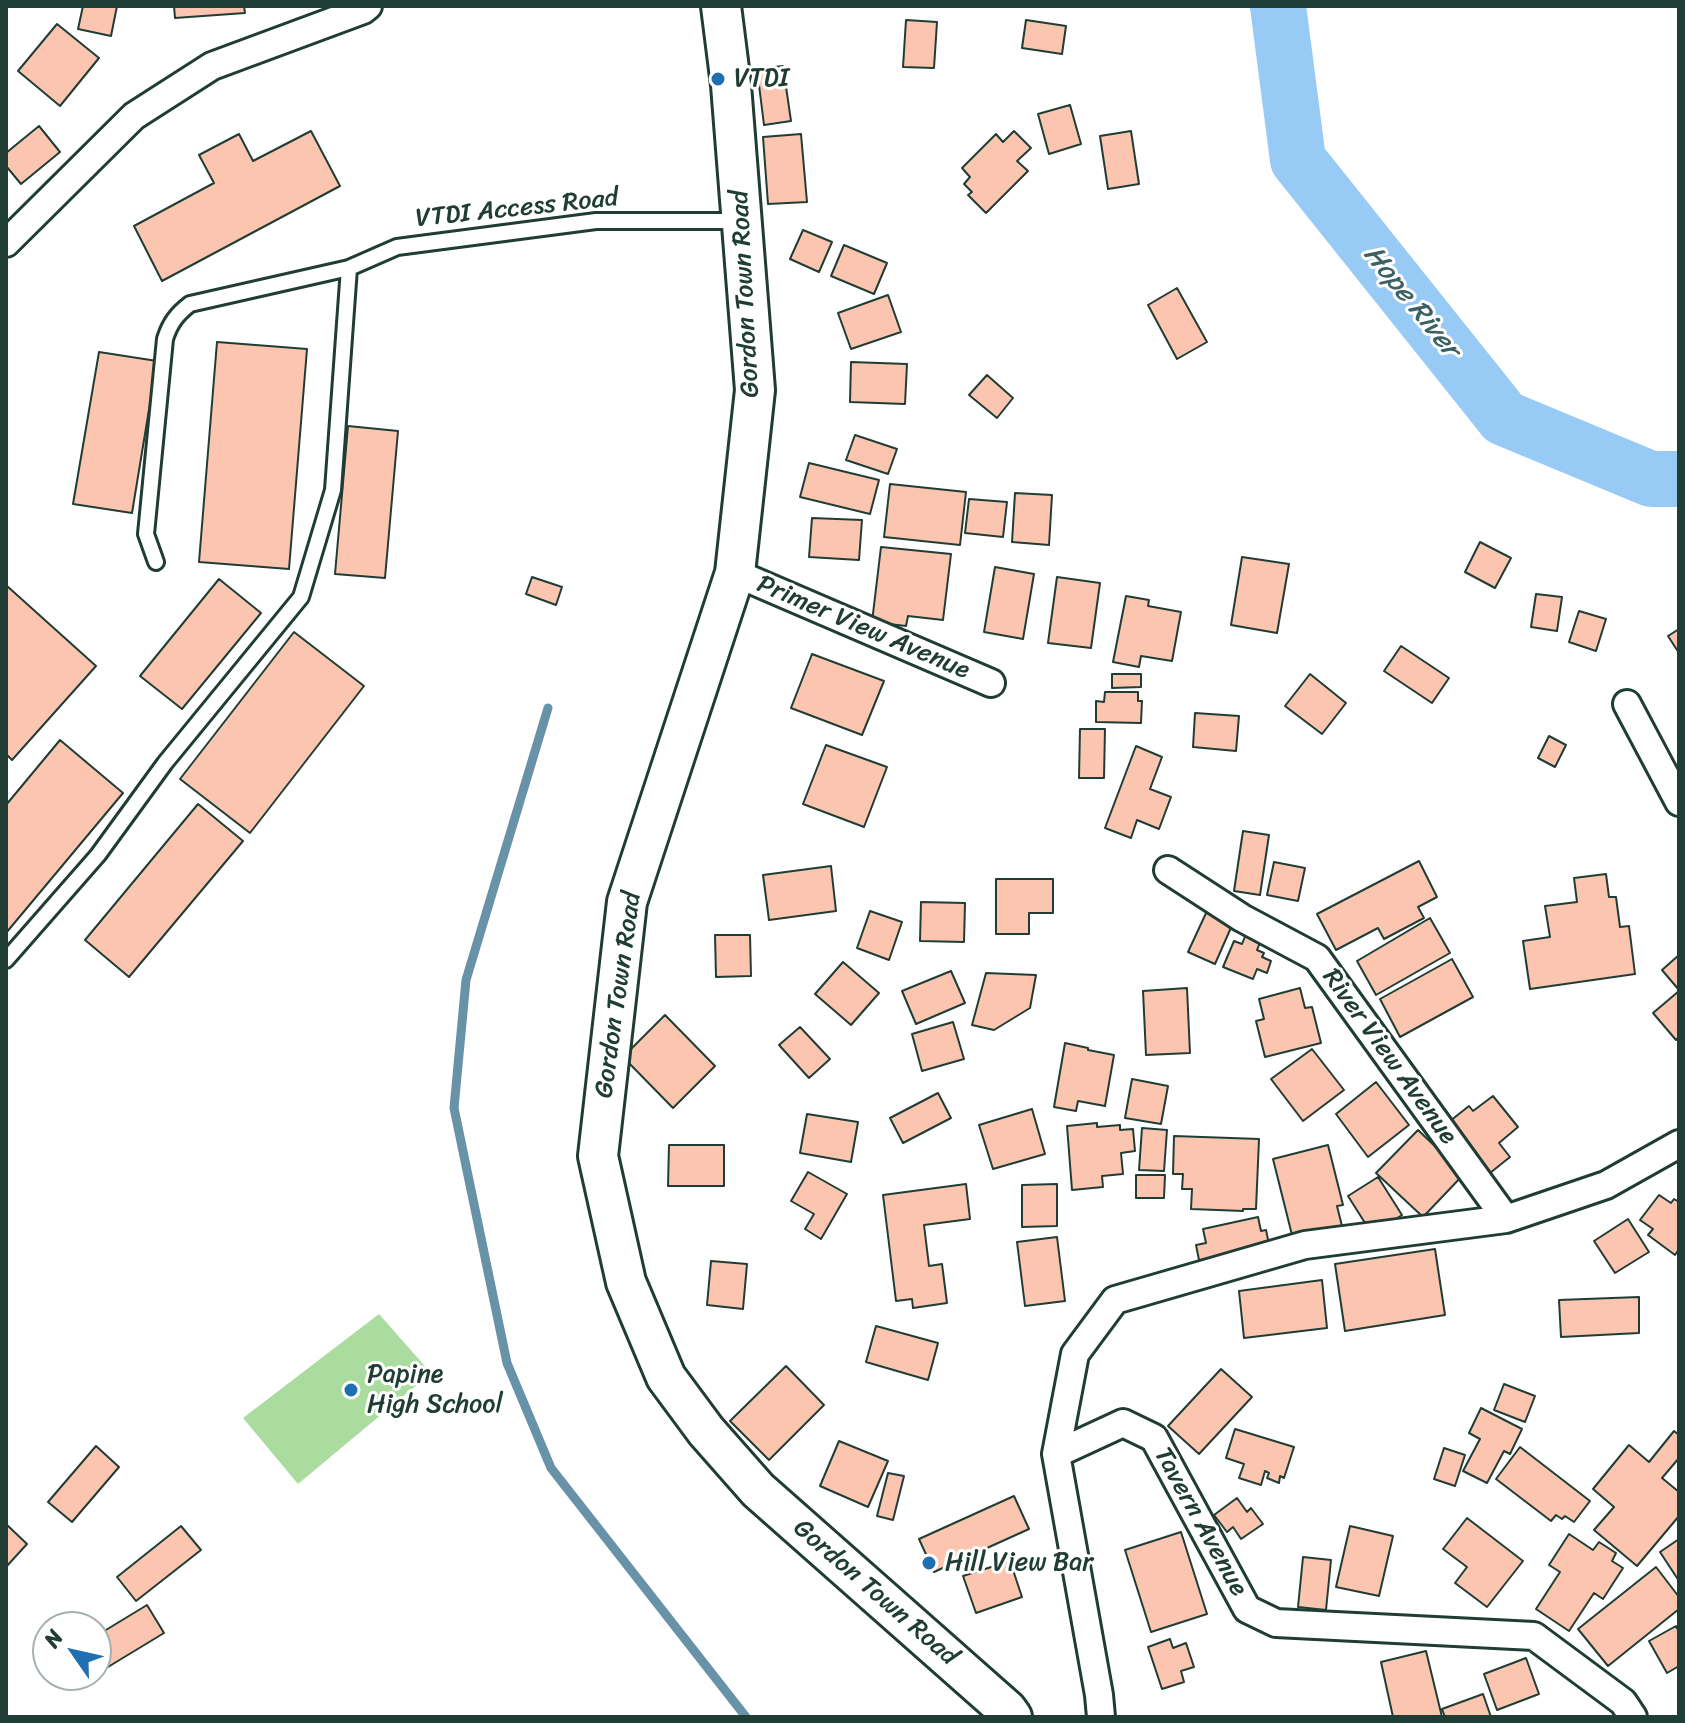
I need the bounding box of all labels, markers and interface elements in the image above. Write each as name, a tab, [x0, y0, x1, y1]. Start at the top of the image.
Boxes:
place label: VTDI	[734, 63, 789, 95]
marker: VTDI	[709, 70, 727, 88]
street label: VTDI Access Road	[414, 183, 620, 235]
street label: Gordon Town Road	[725, 189, 767, 399]
water label: Hope River	[1356, 239, 1466, 365]
street label: Primer View Avenue	[752, 569, 974, 687]
street label: Gordon Town Road	[589, 890, 649, 1100]
street label: River View Avenue	[1315, 963, 1463, 1151]
place label: Papine High School	[367, 1359, 503, 1420]
marker: Papine High School	[342, 1381, 360, 1399]
street label: Tavern Avenue	[1146, 1442, 1254, 1602]
street label: Gordon Town Road	[786, 1513, 964, 1673]
place label: Hill View Bar	[945, 1547, 1093, 1579]
marker: Hill View Bar	[920, 1554, 938, 1572]
north arrow	[32, 1611, 112, 1691]
text: N	[33, 1621, 74, 1656]

